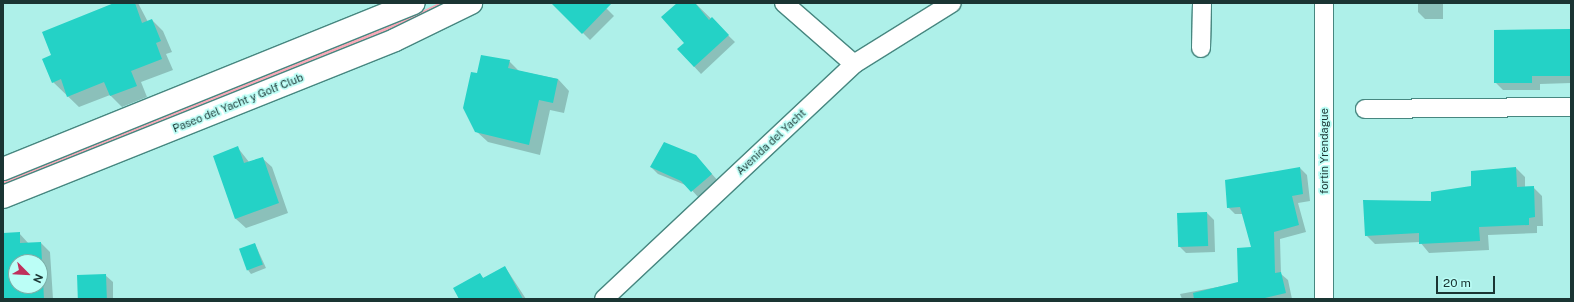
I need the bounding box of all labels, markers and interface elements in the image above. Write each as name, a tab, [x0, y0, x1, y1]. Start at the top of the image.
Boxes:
street label: Paseo del Yacht y Golf Club	[171, 71, 305, 135]
street label: Avenida del Yacht	[733, 106, 809, 178]
street label: fortin Yrendague	[1317, 108, 1331, 194]
north arrow	[8, 254, 48, 294]
scale bar	[1438, 268, 1497, 294]
text: N	[31, 272, 45, 285]
text: 20 m	[1443, 276, 1471, 290]

